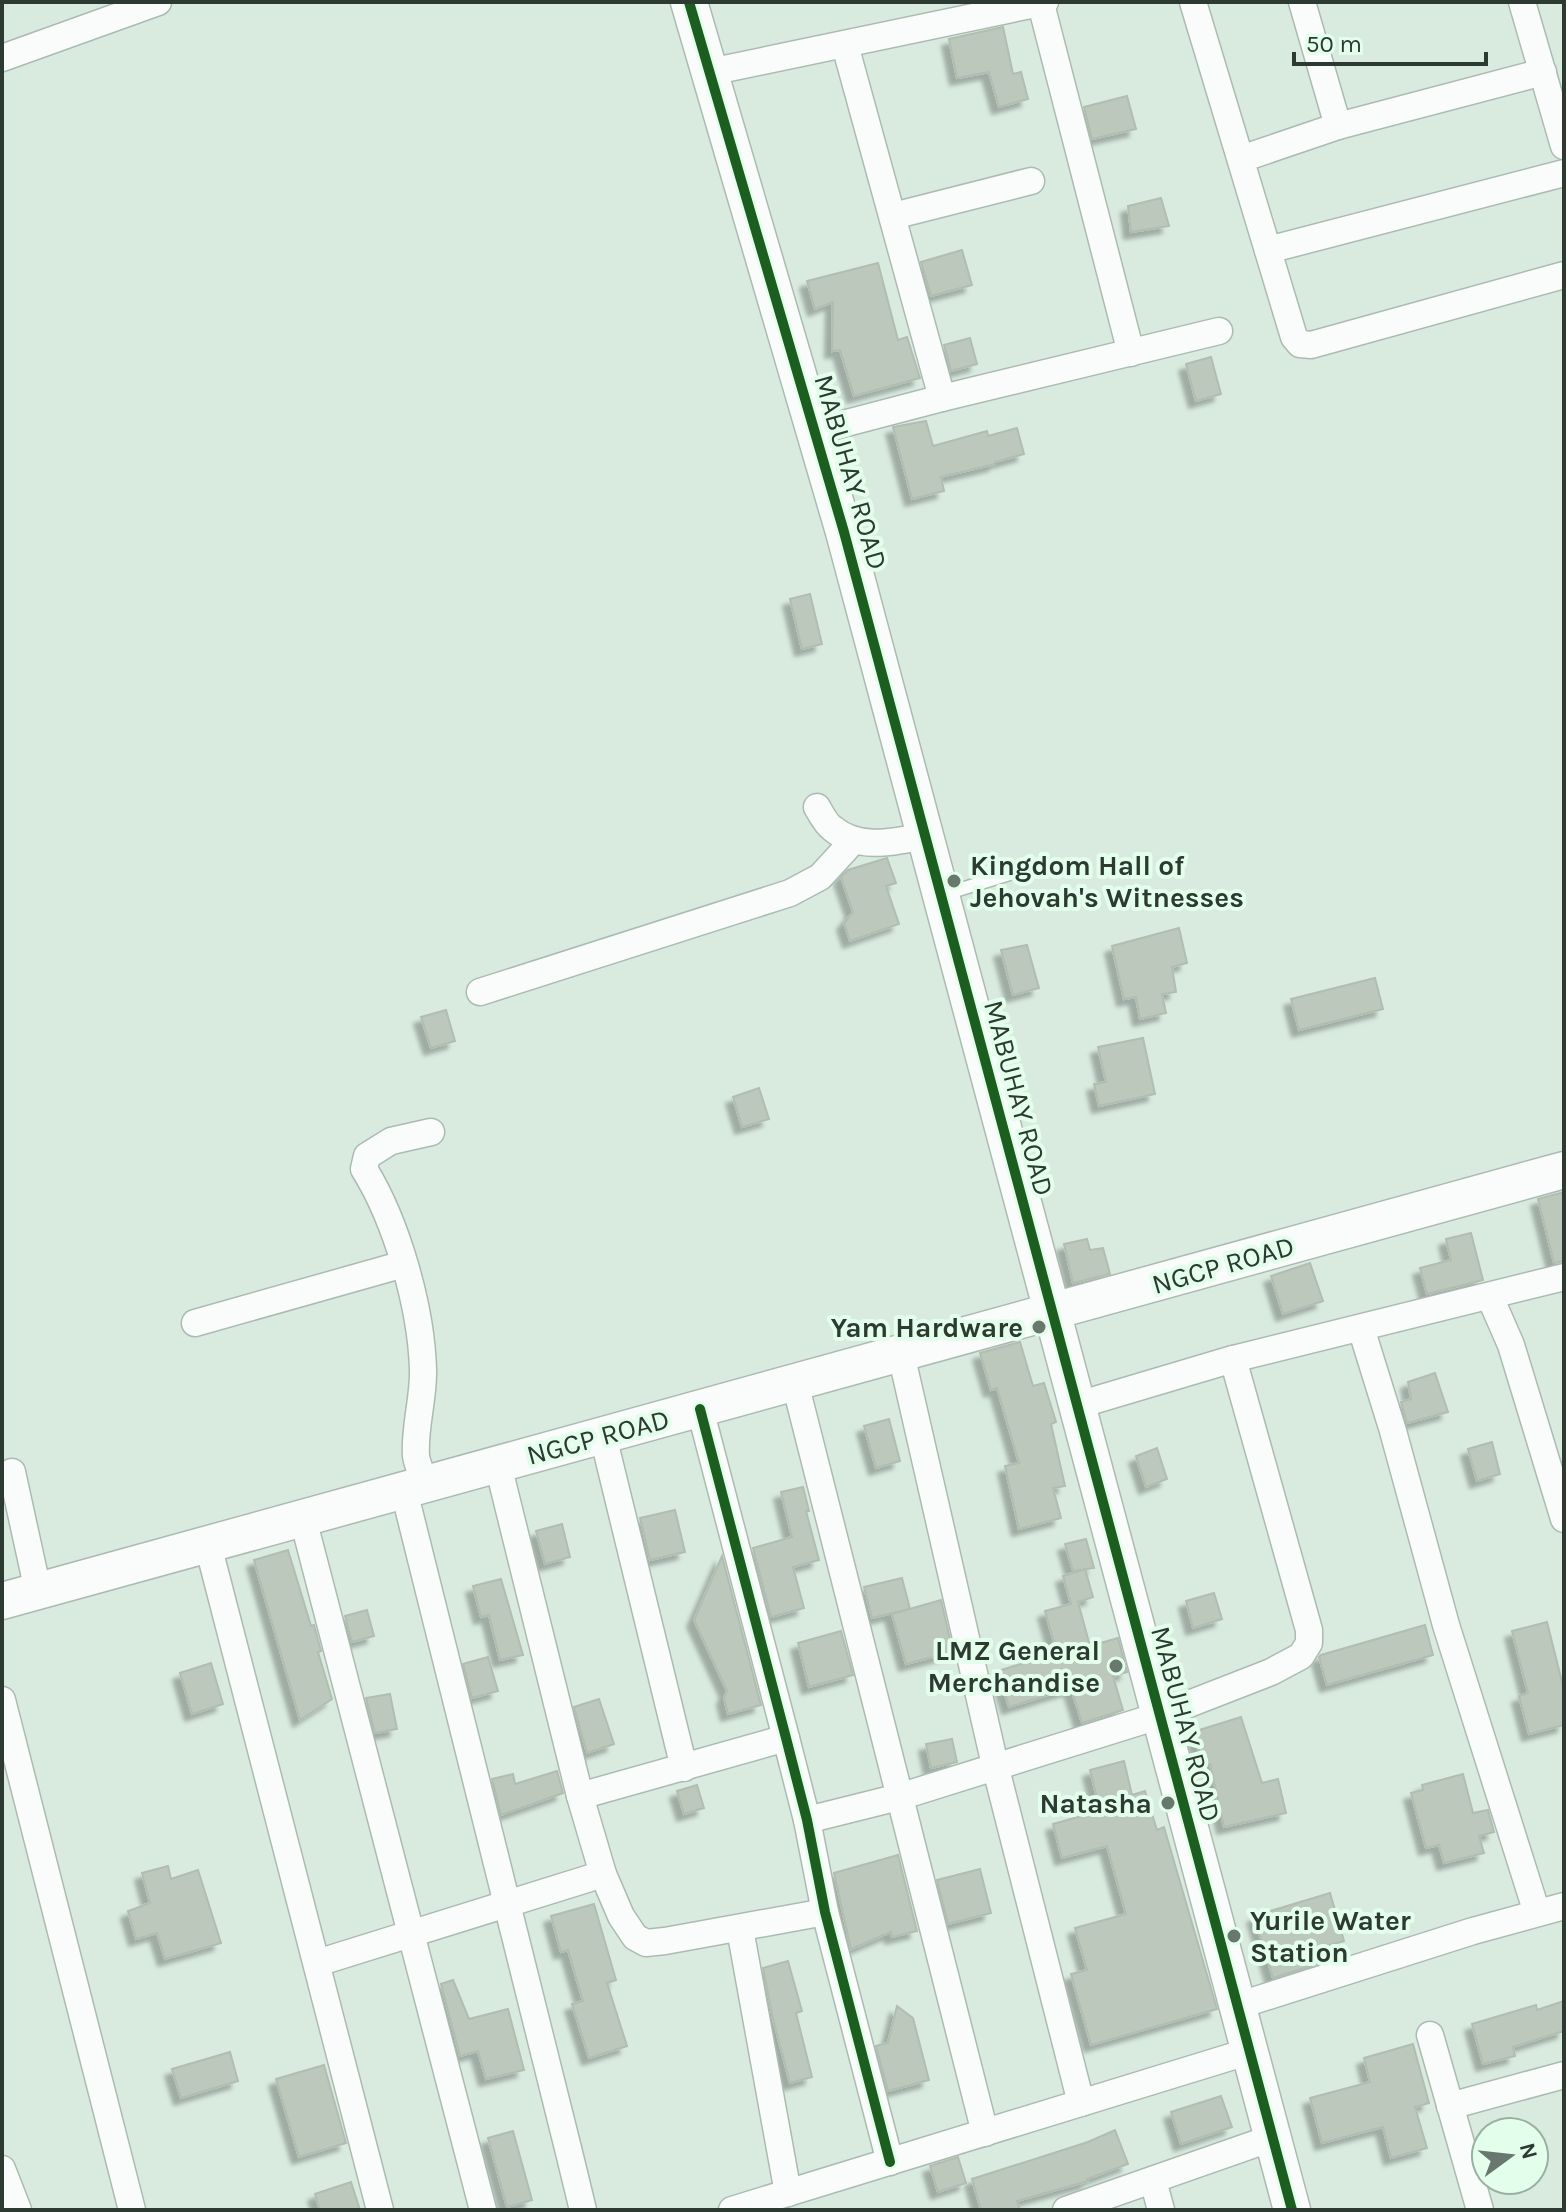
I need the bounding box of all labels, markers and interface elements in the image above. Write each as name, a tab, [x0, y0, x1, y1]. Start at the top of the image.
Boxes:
scale bar	[1294, 16, 1486, 66]
text: 50 m	[1306, 30, 1362, 58]
street label: MABUHAY ROAD	[807, 371, 895, 573]
place label: Kingdom Hall of Jehovah's Witnesses	[970, 849, 1244, 914]
marker: Kingdom Hall of Jehovah's Witnesses	[945, 872, 963, 890]
street label: MABUHAY ROAD	[977, 996, 1061, 1200]
street label: NGCP ROAD	[1148, 1229, 1298, 1301]
place label: Yam Hardware	[831, 1311, 1023, 1344]
marker: Yam Hardware	[1030, 1318, 1048, 1336]
street label: NGCP ROAD	[523, 1402, 673, 1472]
street label: MABUHAY ROAD	[1144, 1622, 1228, 1826]
place label: LMZ General Merchandise	[928, 1634, 1100, 1699]
marker: LMZ General Merchandise	[1107, 1657, 1125, 1675]
place label: Natasha	[1040, 1787, 1152, 1820]
marker: Natasha	[1159, 1794, 1177, 1812]
place label: Yurile Water Station	[1250, 1904, 1411, 1969]
marker: Yurile Water Station	[1225, 1927, 1243, 1945]
north arrow	[1470, 2116, 1550, 2196]
text: N	[1514, 2140, 1543, 2162]

